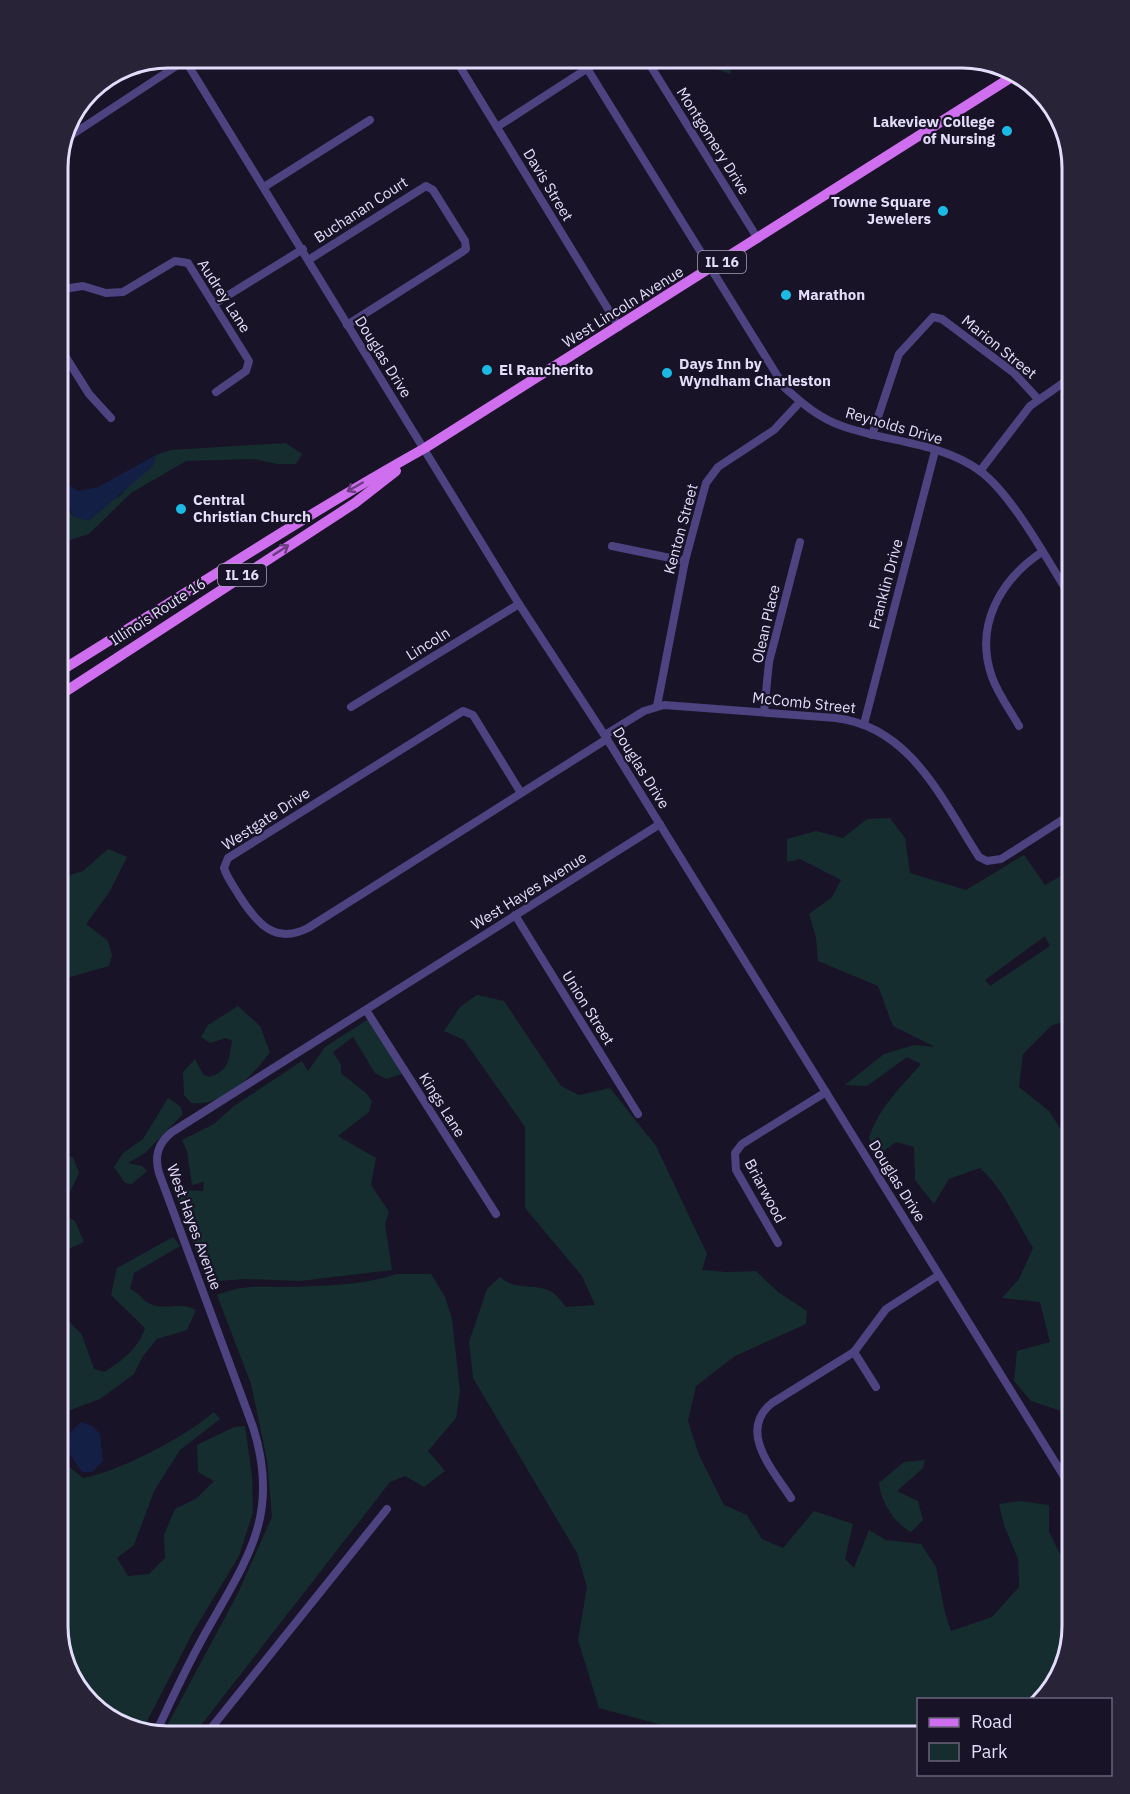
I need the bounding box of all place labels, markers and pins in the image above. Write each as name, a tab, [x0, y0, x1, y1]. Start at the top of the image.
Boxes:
place label: Lakeview College of Nursing	[873, 112, 996, 148]
marker: Lakeview College of Nursing	[1000, 124, 1014, 138]
place label: Towne Square Jewelers	[831, 192, 931, 228]
marker: Towne Square Jewelers	[936, 204, 950, 218]
place label: Marathon	[798, 285, 865, 304]
marker: Marathon	[779, 288, 793, 302]
place label: Days Inn by Wyndham Charleston	[679, 354, 831, 390]
place label: El Rancherito	[499, 360, 593, 379]
marker: El Rancherito	[480, 363, 494, 377]
marker: Days Inn by Wyndham Charleston	[660, 366, 674, 380]
place label: Central Christian Church	[193, 490, 311, 526]
marker: Central Christian Church	[174, 502, 188, 516]

